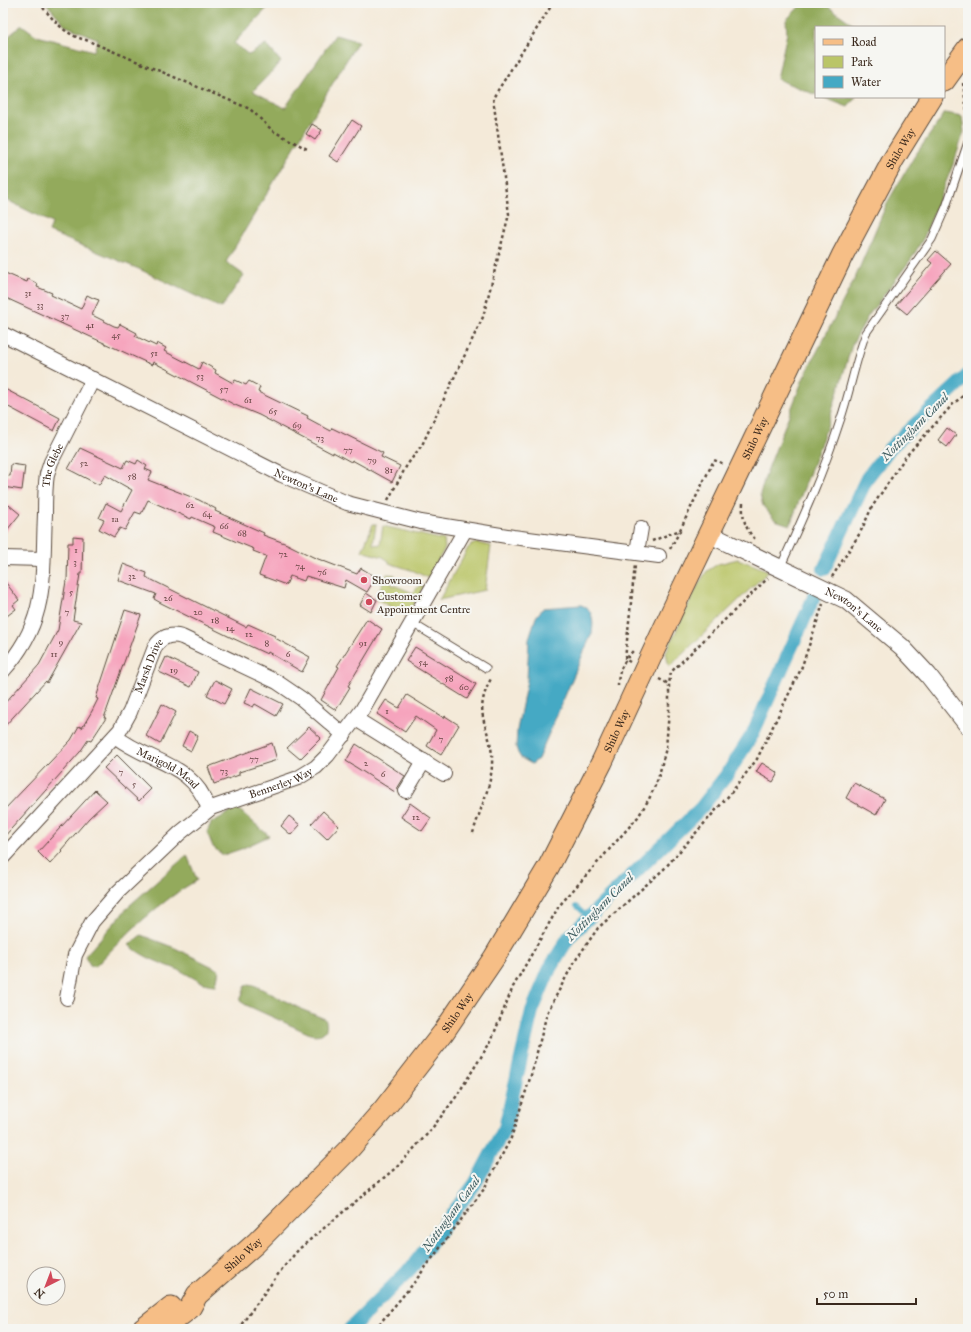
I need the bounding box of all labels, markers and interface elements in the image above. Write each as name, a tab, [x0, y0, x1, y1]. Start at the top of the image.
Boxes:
legend	[815, 26, 945, 98]
text: Road	[851, 35, 877, 49]
text: Park	[851, 55, 873, 69]
text: Water	[851, 75, 881, 89]
street label: Shilo Way	[883, 125, 919, 172]
house number: 31	[24, 287, 32, 298]
house number: 33	[36, 299, 44, 310]
house number: 37	[61, 310, 69, 321]
house number: 41	[86, 319, 95, 330]
house number: 45	[111, 329, 121, 340]
house number: 51	[150, 347, 158, 358]
house number: 53	[196, 370, 204, 381]
house number: 57	[220, 383, 229, 394]
water label: Nottingham Canal	[878, 389, 953, 464]
house number: 61	[244, 394, 252, 405]
house number: 65	[269, 405, 278, 416]
street label: Shilo Way	[739, 414, 771, 462]
house number: 69	[292, 419, 302, 430]
house number: 73	[316, 432, 325, 443]
street label: The Glebe	[40, 441, 67, 488]
house number: 77	[343, 444, 353, 455]
house number: 79	[367, 454, 377, 465]
house number: 52	[80, 457, 89, 468]
house number: 81	[385, 464, 394, 475]
street label: Newton's Lane	[272, 466, 341, 506]
house number: 58	[128, 470, 137, 481]
house number: 62	[185, 499, 195, 510]
house number: 64	[202, 508, 213, 519]
house number: 1a	[111, 513, 119, 524]
house number: 66	[219, 520, 229, 531]
house number: 68	[237, 527, 247, 538]
house number: 1	[74, 544, 78, 555]
house number: 72	[278, 548, 288, 559]
house number: 3	[73, 556, 77, 567]
house number: 74	[295, 560, 306, 571]
house number: 76	[317, 566, 327, 577]
house number: 32	[128, 570, 137, 581]
place label: Showroom	[372, 574, 422, 587]
marker: Showroom	[359, 575, 369, 585]
street label: Newton's Lane	[823, 585, 886, 635]
house number: 5	[69, 586, 74, 597]
place label: Customer Appointment Centre	[376, 590, 471, 616]
house number: 26	[163, 592, 173, 603]
marker: Customer Appointment Centre	[364, 597, 374, 607]
house number: 7	[65, 606, 70, 617]
house number: 20	[193, 606, 203, 617]
house number: 18	[211, 614, 219, 625]
house number: 14	[226, 622, 235, 633]
house number: 12	[245, 628, 254, 639]
street label: Marsh Drive	[132, 635, 166, 695]
house number: 9	[59, 636, 64, 647]
house number: 8	[265, 637, 270, 648]
house number: 91	[359, 637, 368, 648]
house number: 11	[50, 648, 58, 659]
house number: 6	[286, 648, 291, 659]
house number: 54	[419, 656, 428, 667]
house number: 19	[170, 664, 178, 675]
house number: 58	[445, 672, 454, 683]
house number: 60	[459, 681, 469, 692]
house number: 1	[385, 705, 389, 716]
street label: Shilo Way	[601, 707, 633, 755]
house number: 7	[439, 733, 444, 744]
street label: Marigold Mead	[134, 745, 202, 792]
house number: 77	[249, 753, 259, 764]
house number: 2	[364, 757, 369, 768]
street label: Bennerley Way	[247, 764, 316, 801]
house number: 73	[220, 765, 229, 776]
house number: 7	[119, 766, 124, 777]
house number: 6	[381, 768, 386, 779]
house number: 5	[132, 778, 137, 789]
house number: 12	[412, 811, 421, 822]
water label: Nottingham Canal	[563, 869, 638, 944]
street label: Shilo Way	[439, 989, 476, 1035]
water label: Nottingham Canal	[419, 1172, 484, 1255]
street label: Shilo Way	[222, 1234, 265, 1275]
north arrow	[26, 1266, 66, 1306]
scale bar	[817, 1280, 916, 1306]
text: N	[31, 1285, 47, 1301]
text: 50 m	[823, 1287, 848, 1301]

